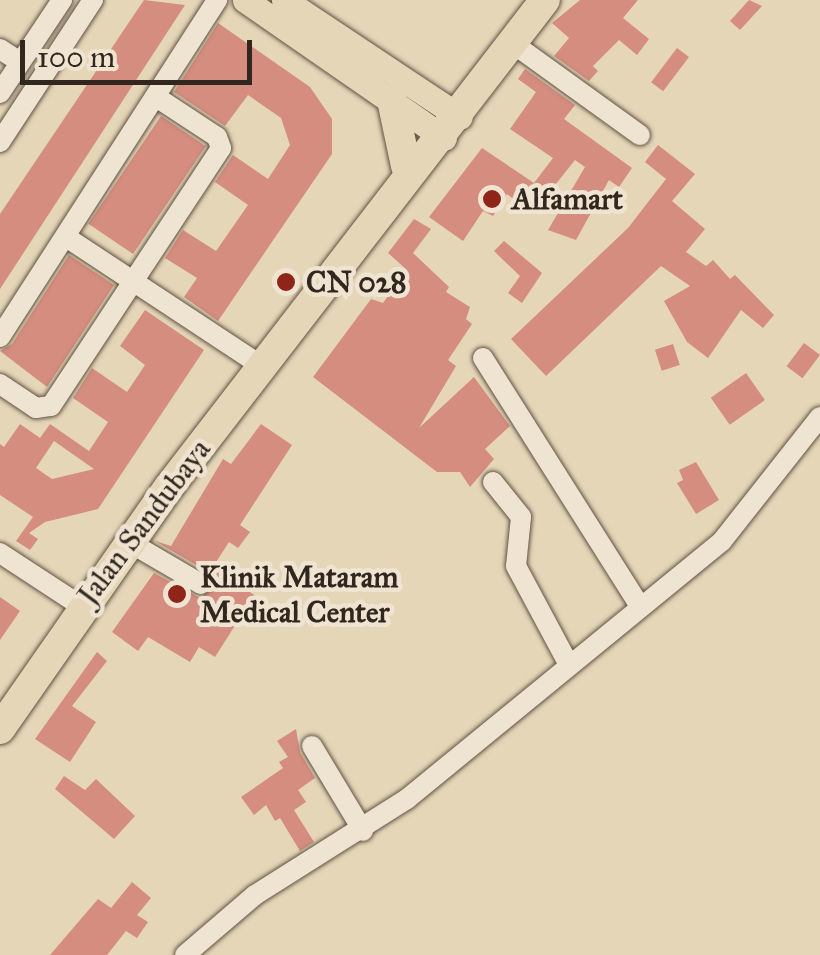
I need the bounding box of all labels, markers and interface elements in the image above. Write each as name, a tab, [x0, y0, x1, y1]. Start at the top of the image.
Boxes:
scale bar	[25, 20, 258, 82]
text: 100 m	[37, 39, 115, 75]
place label: Alfamart	[512, 181, 623, 217]
marker: Alfamart	[481, 188, 503, 210]
place label: CN 028	[306, 264, 407, 300]
marker: CN 028	[275, 271, 297, 293]
street label: Jalan Sandubaya	[70, 432, 218, 612]
place label: Klinik Mataram Medical Center	[200, 559, 399, 630]
marker: Klinik Mataram Medical Center	[164, 581, 190, 607]

